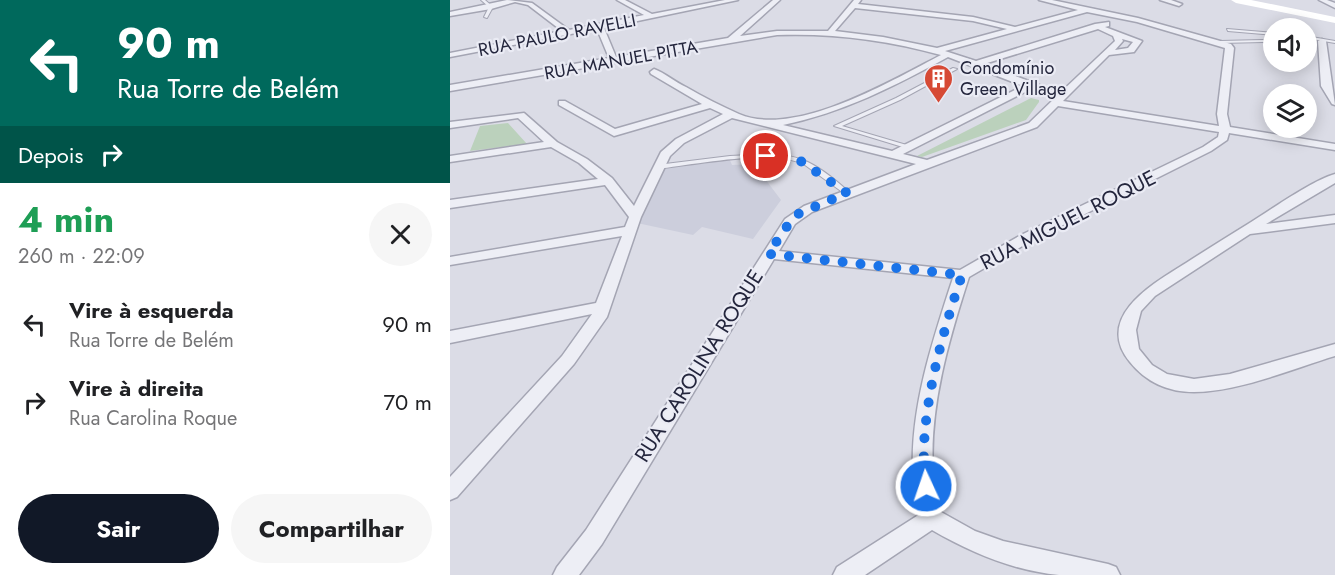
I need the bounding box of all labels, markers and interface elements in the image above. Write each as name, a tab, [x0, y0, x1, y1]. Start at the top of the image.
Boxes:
street label: RUA PAULO RAVELLI	[476, 7, 638, 63]
text: 90 m	[117, 13, 220, 74]
map controls	[1263, 18, 1317, 138]
button: sound	[1263, 18, 1317, 72]
icon: left	[18, 24, 96, 102]
street label: RUA MANUEL PITTA	[542, 34, 700, 86]
place label: Condomínio Green Village	[960, 55, 1066, 102]
building icon: Condomínio Green Village	[923, 62, 955, 104]
text: Rua Torre de Belém	[117, 69, 340, 108]
button: layers	[1263, 84, 1317, 138]
pin	[740, 130, 791, 181]
icon: right	[95, 138, 128, 171]
text: Depois	[18, 139, 83, 171]
icon: arrive	[749, 139, 782, 172]
street label: RUA MIGUEL ROQUE	[975, 163, 1161, 277]
text: 4 min	[18, 193, 114, 245]
button: close	[369, 203, 432, 266]
text: 260 m · 22:09	[18, 242, 145, 271]
street label: RUA CAROLINA ROQUE	[627, 264, 771, 468]
text: Vire à esquerda	[69, 294, 234, 326]
icon: left	[18, 308, 51, 341]
text: 90 m	[382, 308, 432, 340]
text: Rua Torre de Belém	[69, 326, 234, 355]
text: Vire à direita	[69, 372, 204, 404]
icon: right	[18, 386, 51, 419]
text: 70 m	[383, 386, 432, 418]
text: Rua Carolina Roque	[69, 404, 237, 433]
position arrow	[894, 454, 958, 518]
button: Sair	[18, 494, 219, 563]
button: Compartilhar	[231, 494, 432, 563]

